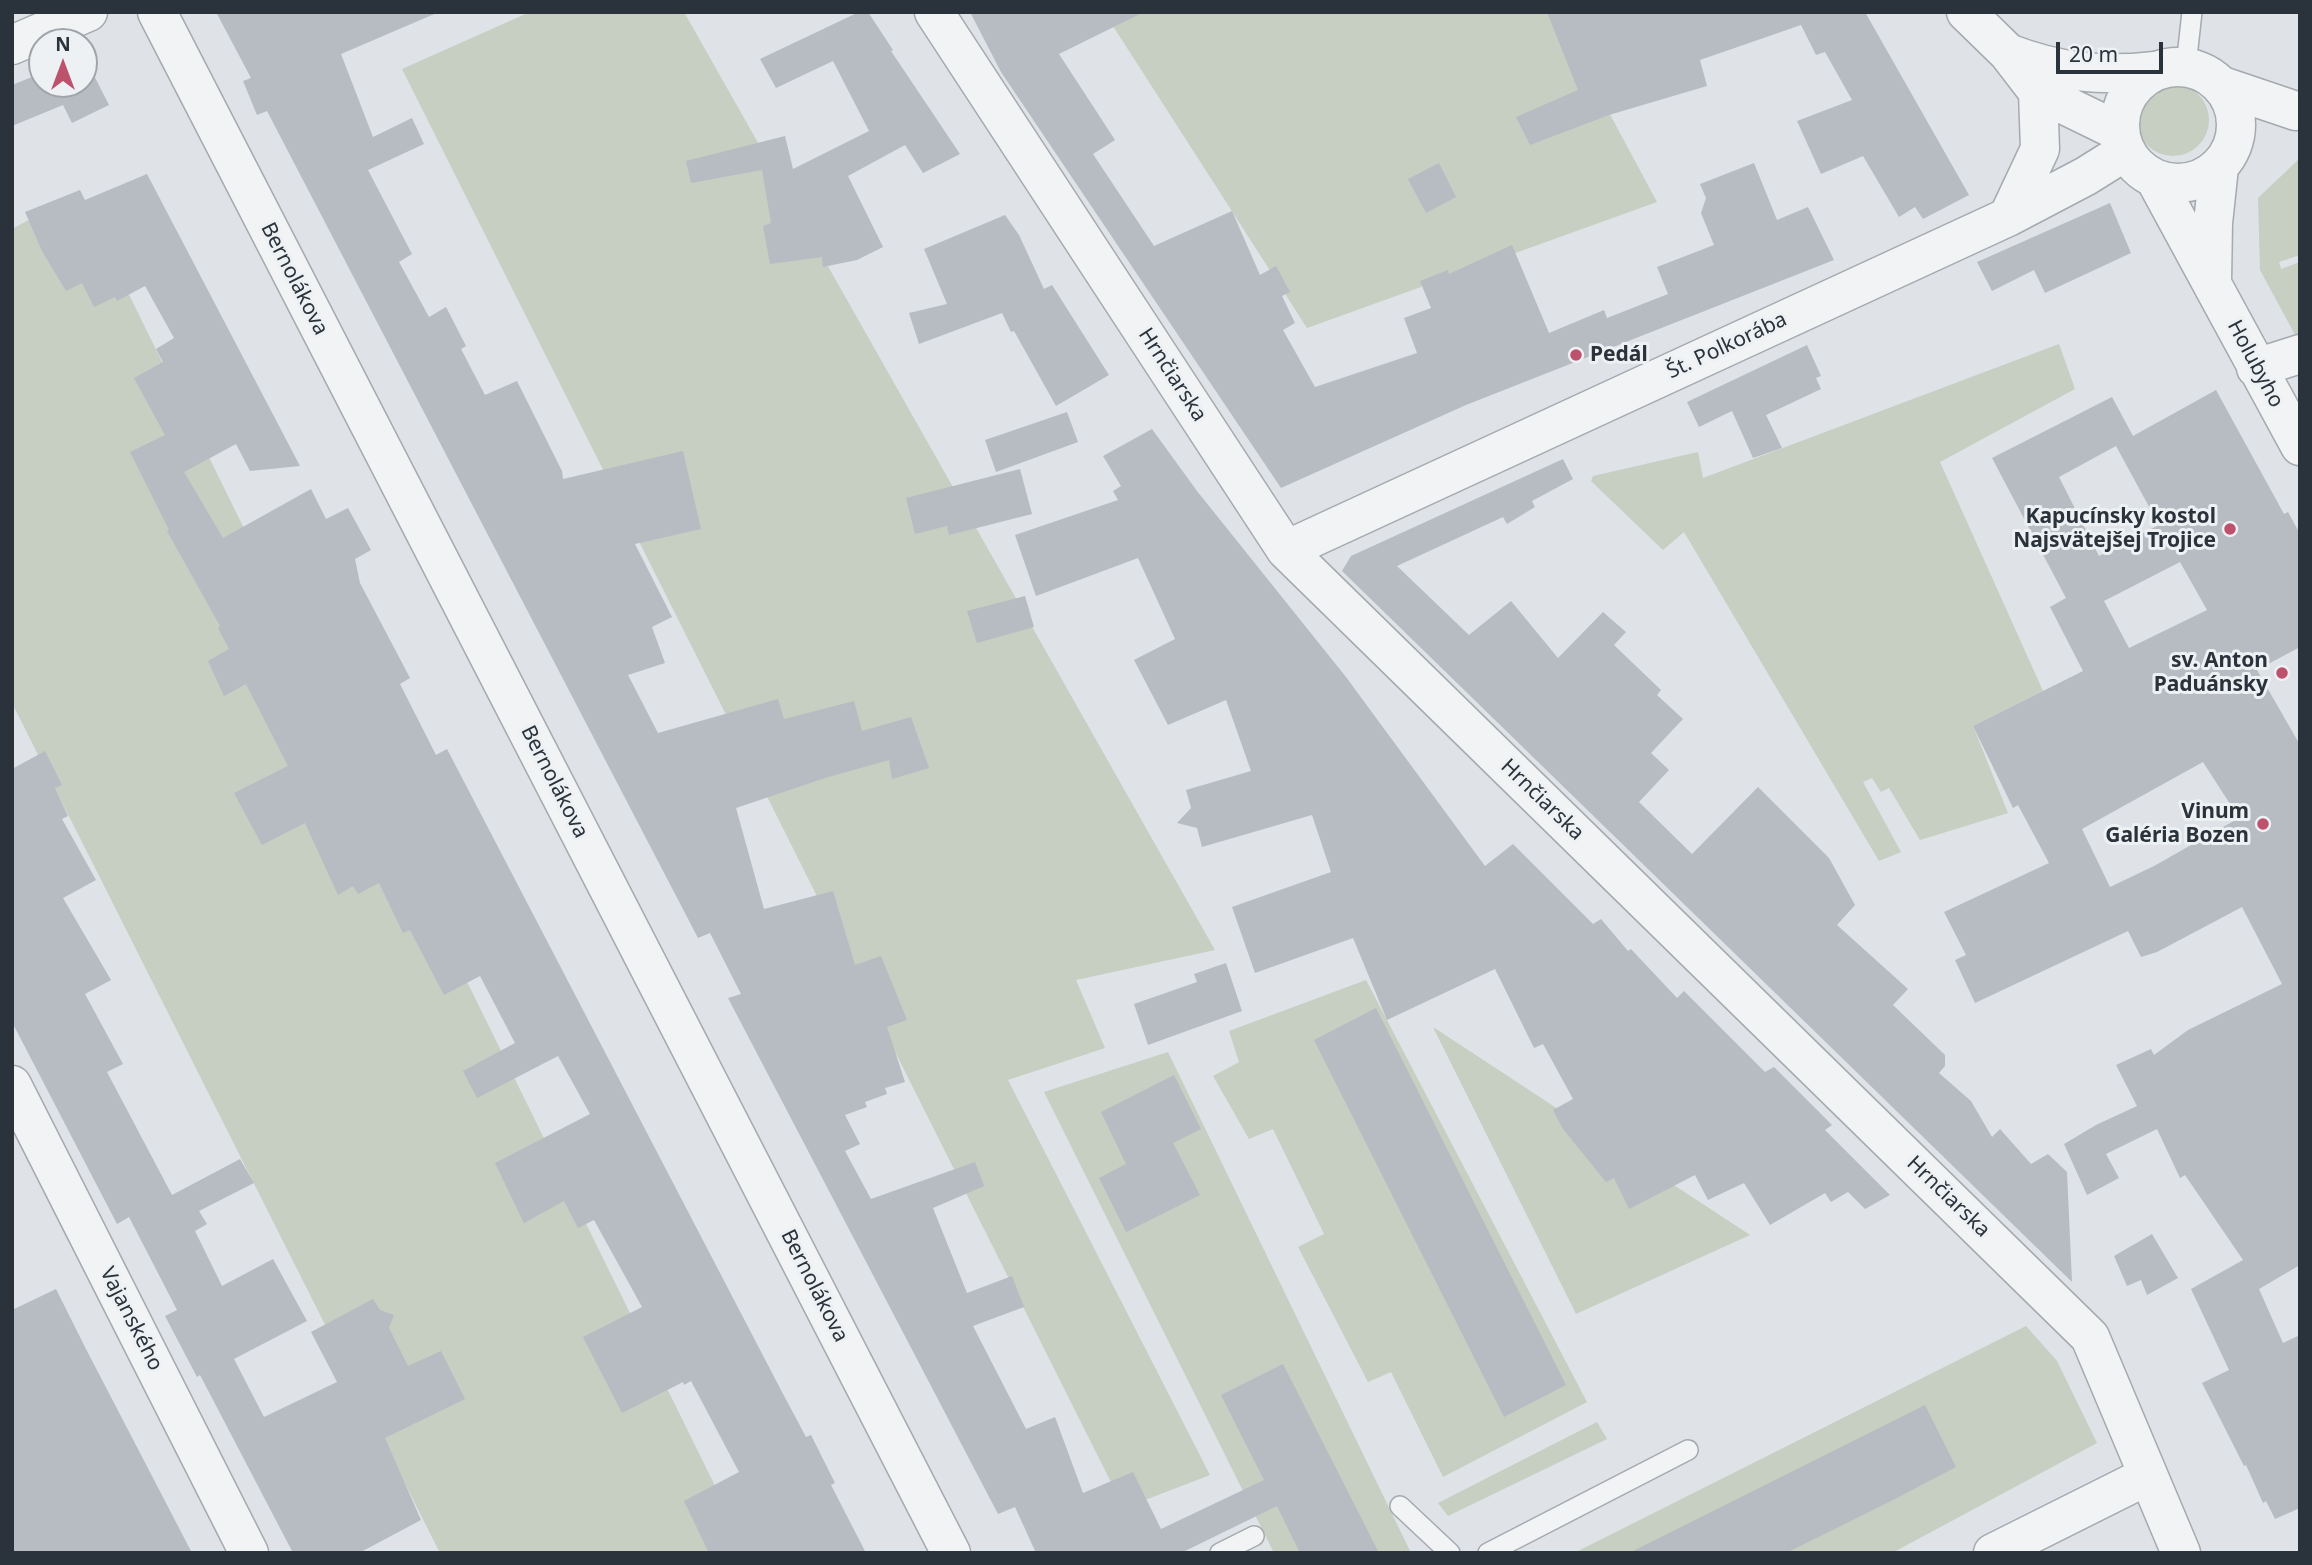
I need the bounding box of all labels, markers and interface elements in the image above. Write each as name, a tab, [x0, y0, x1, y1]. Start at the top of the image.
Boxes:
north arrow	[28, 28, 98, 98]
scale bar	[2060, 28, 2167, 72]
text: N	[55, 31, 71, 57]
text: 20 m	[2069, 40, 2118, 68]
street label: Bernolákova	[255, 218, 333, 340]
street label: Št. Polkorába	[1663, 307, 1791, 385]
street label: Holubyho	[2221, 316, 2289, 412]
street label: Hrnčiarska	[1133, 324, 1211, 426]
place label: Pedál	[1590, 342, 1648, 368]
marker: Pedál	[1568, 347, 1584, 363]
place label: Kapucínsky kostol Najsvätejšej Trojice	[2013, 504, 2216, 554]
marker: Kapucínsky kostol Najsvätejšej Trojice	[2222, 521, 2238, 537]
place label: sv. Anton Paduánsky	[2154, 648, 2268, 698]
marker: sv. Anton Paduánsky	[2274, 665, 2290, 681]
street label: Bernolákova	[515, 721, 593, 843]
street label: Hrnčiarska	[1495, 754, 1589, 846]
place label: Vinum Galéria Bozen	[2105, 799, 2249, 849]
marker: Vinum Galéria Bozen	[2255, 816, 2271, 832]
street label: Hrnčiarska	[1901, 1151, 1995, 1243]
street label: Bernolákova	[775, 1225, 853, 1347]
street label: Vajanského	[94, 1263, 168, 1375]

